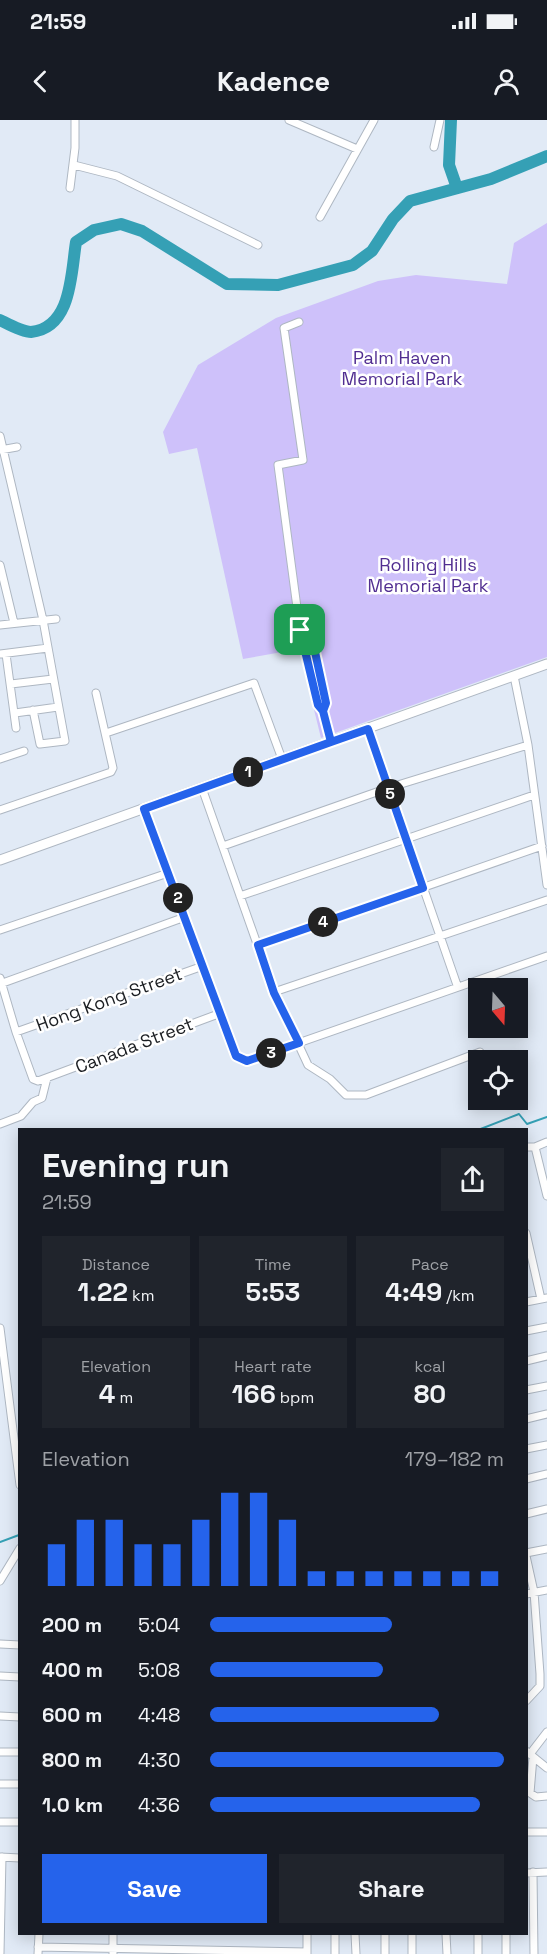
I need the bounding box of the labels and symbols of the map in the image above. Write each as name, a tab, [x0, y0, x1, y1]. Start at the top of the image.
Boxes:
park label: Palm Haven Memorial Park	[342, 346, 463, 390]
park label: Rolling Hills Memorial Park	[368, 553, 489, 597]
pin	[274, 604, 325, 655]
pin: 1	[233, 757, 263, 787]
pin: 5	[375, 779, 405, 809]
pin: 2	[163, 883, 193, 913]
pin: 4	[308, 907, 338, 937]
street label: Hong Kong Street	[33, 962, 185, 1036]
north arrow	[468, 978, 528, 1038]
street label: Canada Street	[72, 1012, 196, 1078]
pin: 3	[256, 1038, 286, 1068]

